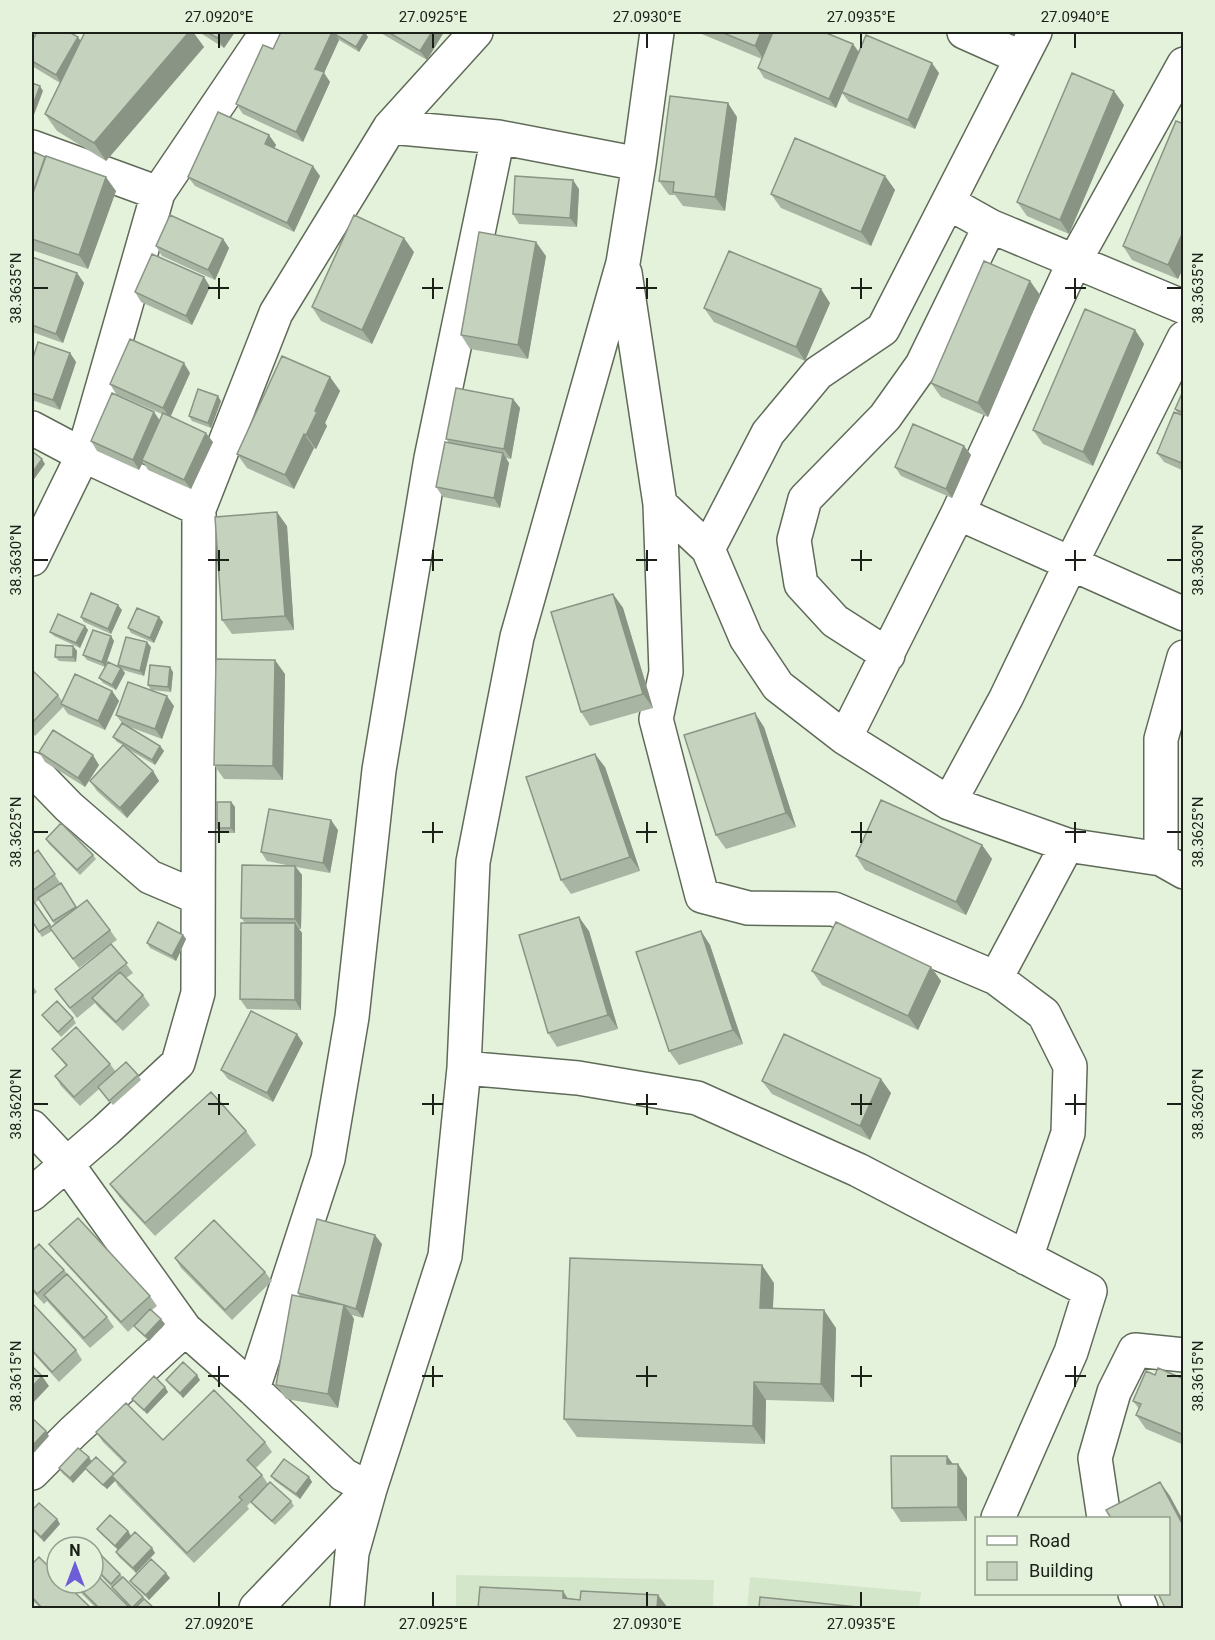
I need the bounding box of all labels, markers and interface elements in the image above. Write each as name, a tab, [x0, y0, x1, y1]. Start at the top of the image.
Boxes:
text: 27.0920°E	[185, 8, 254, 26]
text: 27.0925°E	[399, 8, 468, 26]
text: 27.0930°E	[613, 8, 682, 26]
text: 27.0935°E	[827, 8, 896, 26]
text: 27.0940°E	[1041, 8, 1110, 26]
text: 38.3635°N	[7, 253, 25, 323]
text: 38.3635°N	[1189, 253, 1207, 323]
text: 38.3630°N	[7, 525, 25, 595]
text: 38.3630°N	[1189, 525, 1207, 595]
text: 38.3625°N	[7, 797, 25, 867]
text: 38.3625°N	[1189, 797, 1207, 867]
text: 38.3620°N	[7, 1069, 25, 1139]
text: 38.3620°N	[1189, 1069, 1207, 1139]
text: 38.3615°N	[7, 1341, 25, 1411]
text: 38.3615°N	[1189, 1341, 1207, 1411]
legend	[975, 1517, 1170, 1595]
text: Road	[1029, 1530, 1070, 1551]
north arrow	[45, 1535, 105, 1595]
text: N	[69, 1541, 81, 1560]
text: Building	[1029, 1560, 1093, 1581]
text: 27.0920°E	[185, 1615, 254, 1633]
text: 27.0925°E	[399, 1615, 468, 1633]
text: 27.0930°E	[613, 1615, 682, 1633]
text: 27.0935°E	[827, 1615, 896, 1633]

